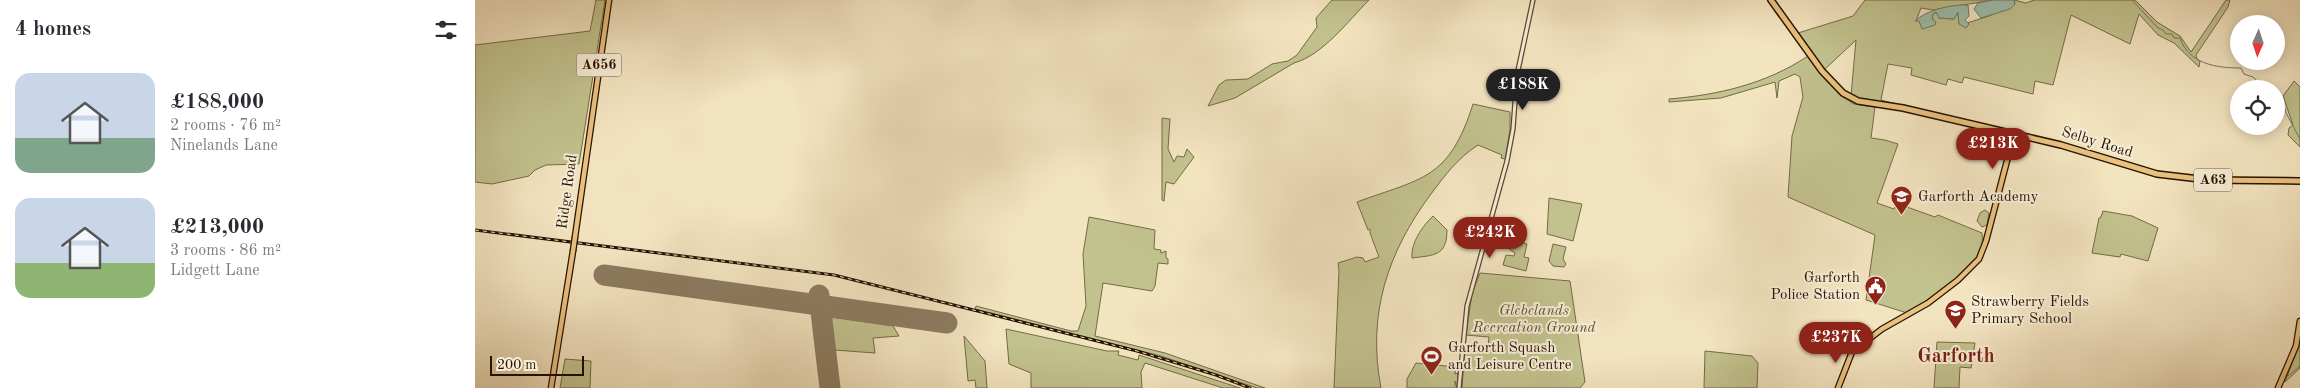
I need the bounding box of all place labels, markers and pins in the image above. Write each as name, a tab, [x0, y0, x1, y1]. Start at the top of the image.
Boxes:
pin: £188K	[1488, 68, 1558, 111]
pin: £213K	[1958, 128, 2028, 170]
school or university icon: Garforth Academy	[1890, 185, 1914, 216]
place label: Garforth Academy	[1918, 190, 2039, 205]
pin: £242K	[1455, 216, 1525, 259]
place label: Garforth Police Station	[1771, 271, 1860, 303]
public building icon: Garforth Police Station	[1864, 275, 1888, 306]
place label: Strawberry Fields Primary School	[1971, 295, 2089, 327]
school or university icon: Strawberry Fields Primary School	[1943, 299, 1967, 330]
pin: £237K	[1801, 322, 1871, 364]
place label: Garforth Squash and Leisure Centre	[1448, 341, 1572, 373]
sports icon: Garforth Squash and Leisure Centre	[1420, 345, 1444, 376]

